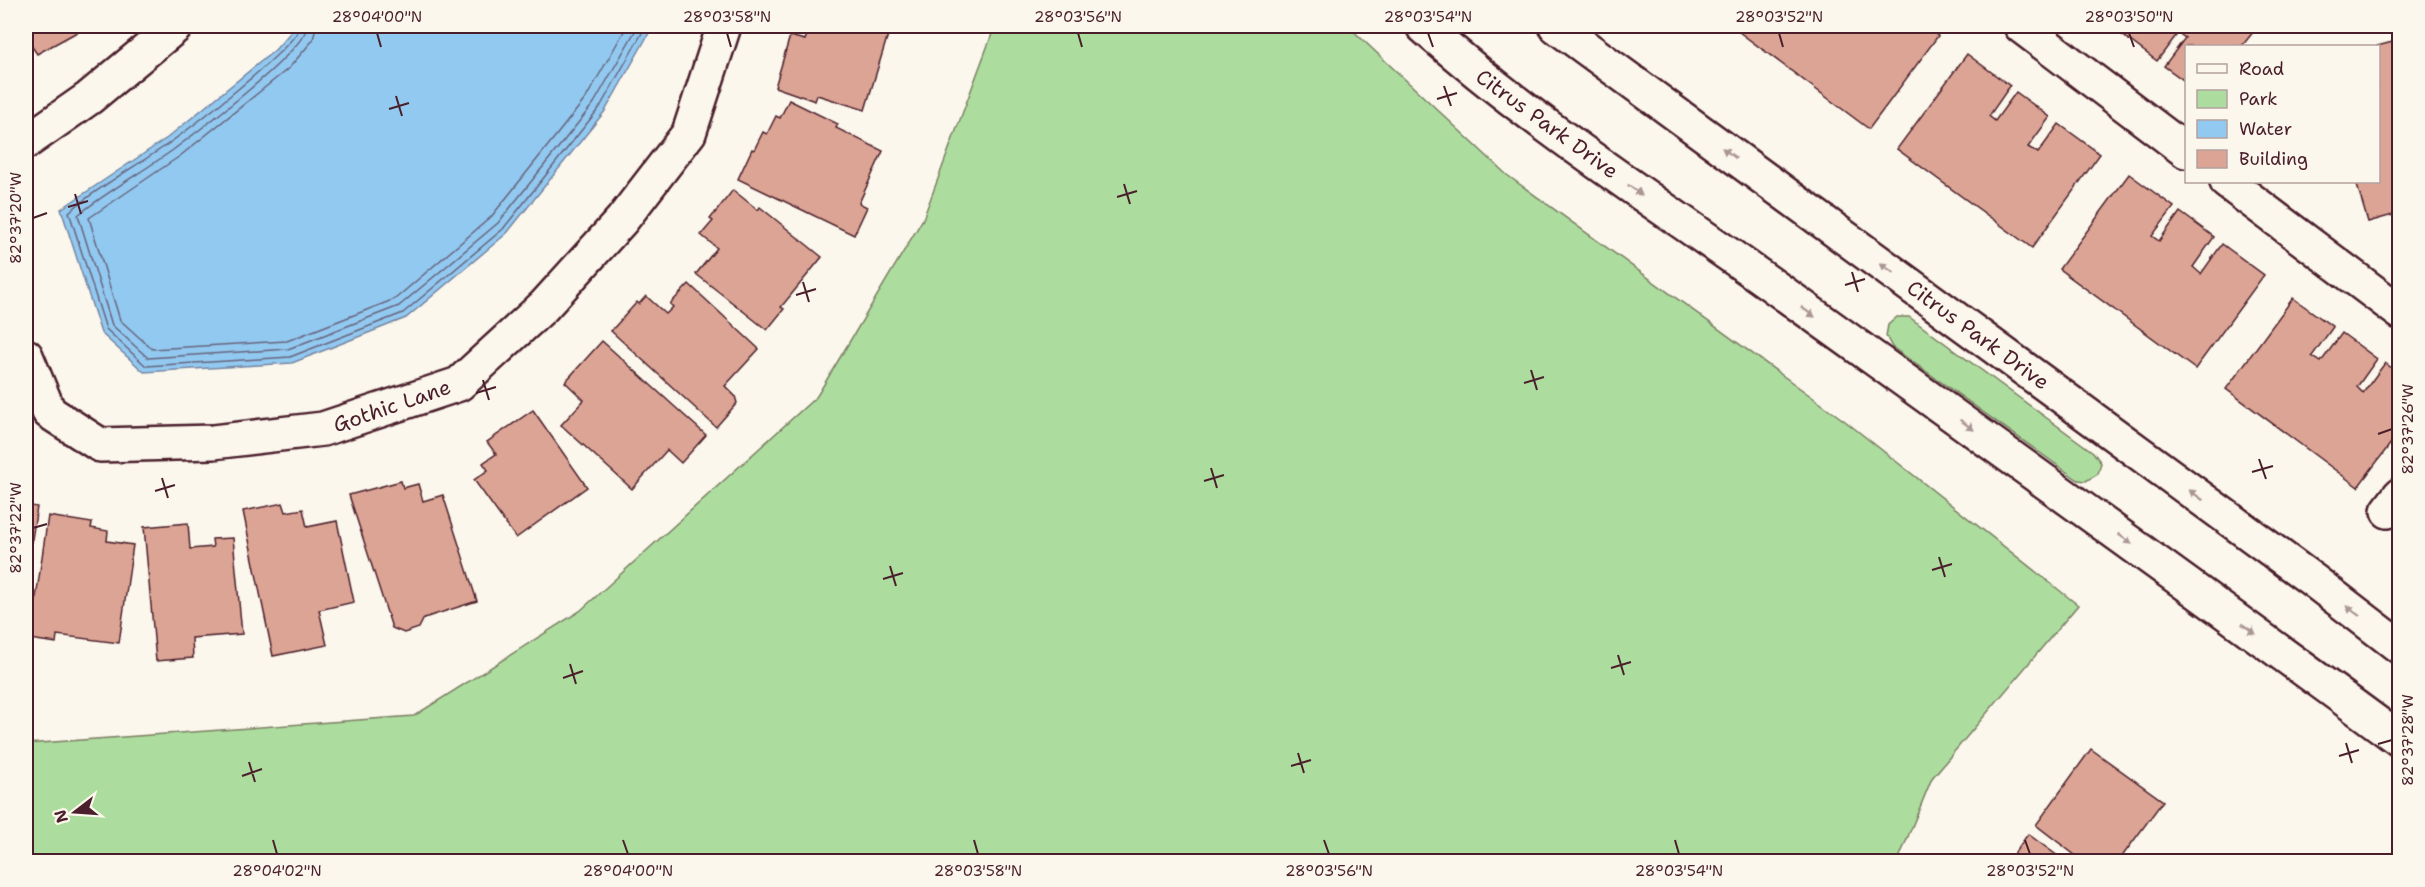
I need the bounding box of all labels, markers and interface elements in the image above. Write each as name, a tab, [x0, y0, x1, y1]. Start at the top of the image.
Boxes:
text: 28°04'00"N	[332, 7, 422, 27]
text: 28°03'58"N	[683, 7, 771, 27]
text: 28°03'56"N	[1034, 7, 1122, 27]
text: 28°03'54"N	[1384, 7, 1472, 27]
text: 28°03'52"N	[1735, 7, 1823, 27]
text: 28°03'50"N	[2084, 7, 2174, 27]
legend	[2185, 45, 2380, 183]
text: Road	[2239, 57, 2284, 81]
street label: Citrus Park Drive	[1470, 63, 1624, 185]
text: Park	[2239, 87, 2278, 111]
text: Water	[2239, 117, 2292, 141]
one-way arrow	[1722, 147, 1737, 159]
text: Building	[2239, 147, 2308, 171]
text: 82°37'20"W	[6, 172, 26, 264]
one-way arrow	[1628, 183, 1643, 195]
one-way arrow	[1879, 262, 1895, 274]
street label: Citrus Park Drive	[1901, 274, 2055, 396]
one-way arrow	[1801, 305, 1816, 317]
street label: Gothic Lane	[330, 373, 454, 439]
text: 82°37'26"W	[2398, 384, 2418, 474]
one-way arrow	[1958, 419, 1974, 431]
text: 82°37'22"W	[6, 482, 26, 574]
one-way arrow	[2189, 489, 2205, 501]
one-way arrow	[2117, 533, 2133, 545]
one-way arrow	[2345, 605, 2361, 617]
one-way arrow	[2240, 623, 2256, 635]
text: 82°37'28"W	[2398, 694, 2418, 786]
north arrow	[45, 782, 105, 842]
text: N	[49, 807, 73, 825]
text: 28°04'02"N	[232, 861, 322, 881]
text: 28°04'00"N	[583, 861, 673, 881]
text: 28°03'58"N	[934, 861, 1022, 881]
text: 28°03'56"N	[1285, 861, 1373, 881]
text: 28°03'54"N	[1635, 861, 1723, 881]
text: 28°03'52"N	[1986, 861, 2074, 881]

